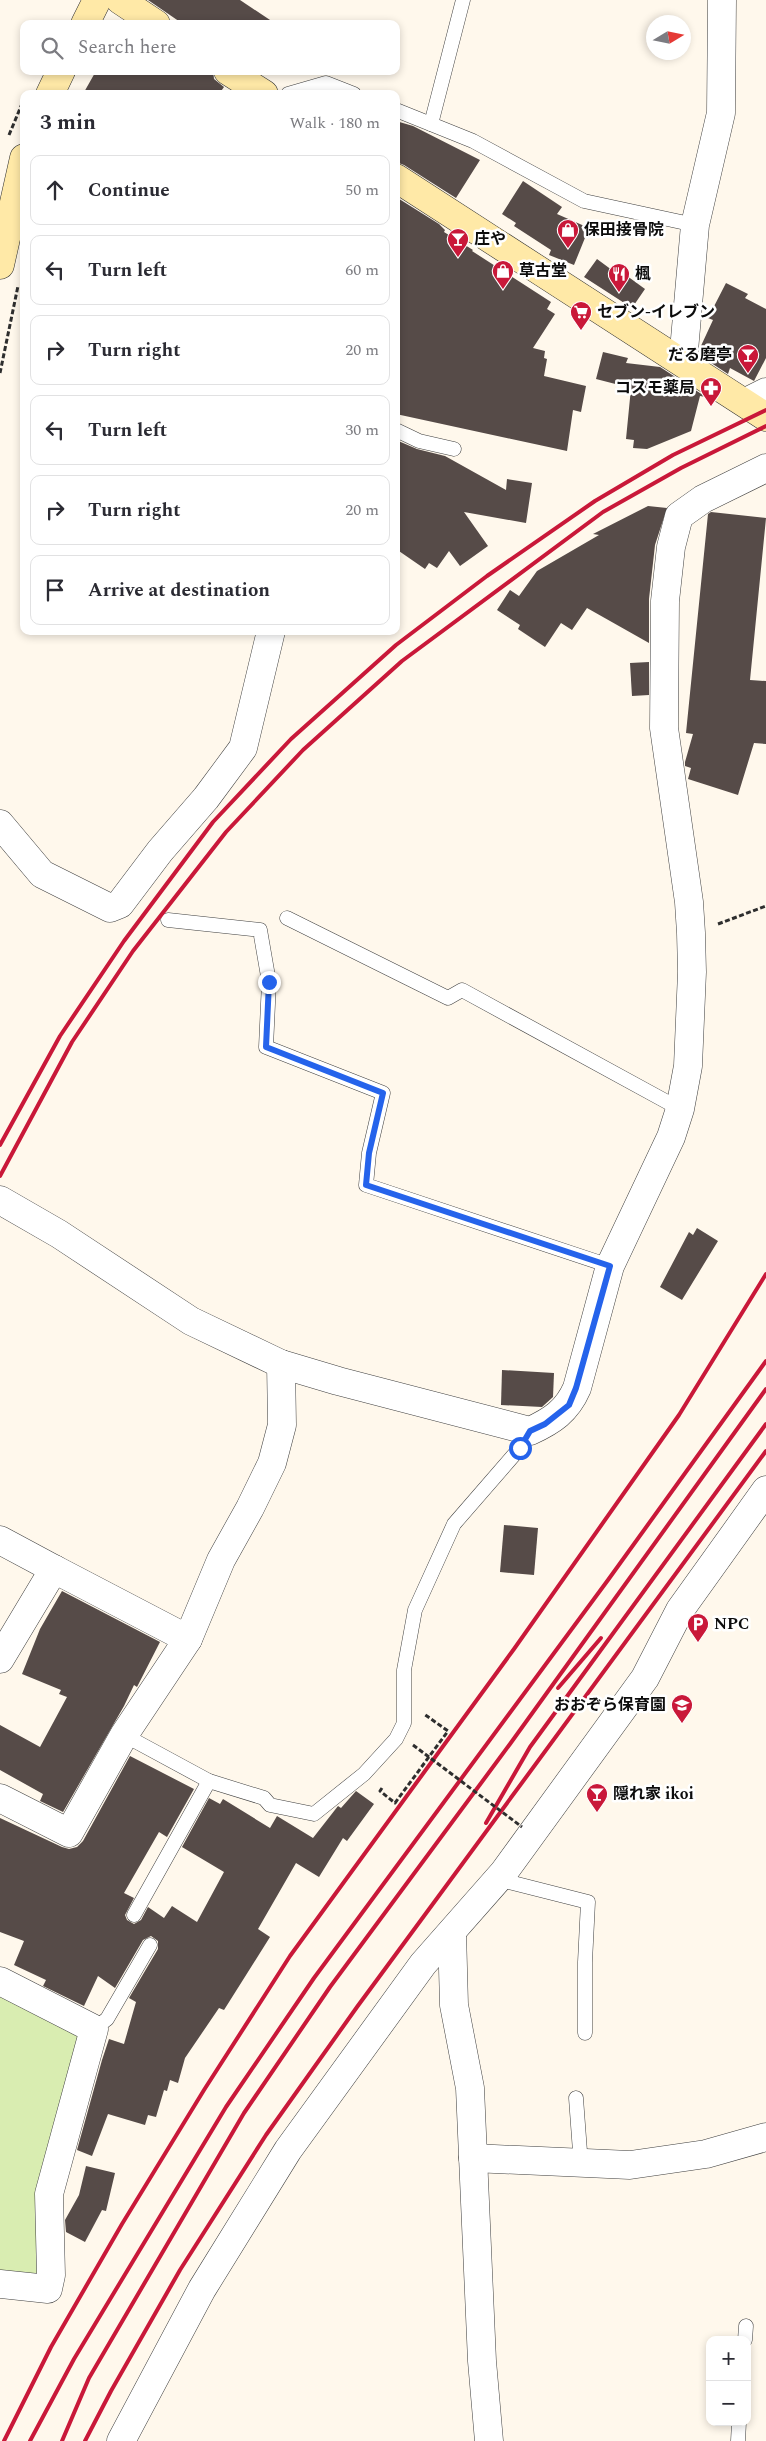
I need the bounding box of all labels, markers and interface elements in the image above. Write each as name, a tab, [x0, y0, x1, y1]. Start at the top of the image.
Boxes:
north arrow	[646, 15, 691, 60]
search box	[20, 20, 400, 75]
text: Search here	[78, 33, 177, 62]
icon: search	[38, 34, 66, 62]
text: 3 min	[40, 107, 96, 139]
text: Walk · 180 m	[289, 111, 380, 135]
icon: ahead	[41, 176, 69, 204]
text: Continue	[88, 176, 170, 205]
text: 50 m	[345, 178, 379, 202]
shop icon: 保田接骨院	[556, 218, 580, 249]
place label: 保田接骨院	[584, 218, 664, 242]
bar icon: 庄や	[446, 227, 470, 258]
place label: 庄や	[474, 227, 506, 251]
icon: left	[41, 256, 69, 284]
text: Turn left	[88, 256, 167, 285]
text: 60 m	[345, 258, 379, 282]
shop icon: 草古堂	[491, 259, 515, 290]
place label: 草古堂	[519, 259, 567, 283]
restaurant icon: 楓	[607, 262, 631, 293]
place label: 楓	[635, 262, 651, 286]
supermarket icon: セブン-イレブン	[569, 300, 593, 331]
place label: セブン-イレブン	[597, 300, 715, 324]
icon: right	[41, 336, 69, 364]
text: Turn right	[88, 336, 181, 365]
text: 20 m	[345, 338, 379, 362]
place label: だる磨亭	[668, 343, 732, 367]
bar icon: だる磨亭	[736, 343, 760, 374]
place label: コスモ薬局	[615, 376, 695, 400]
pharmacy icon: コスモ薬局	[699, 376, 723, 407]
icon: left	[41, 416, 69, 444]
text: Turn left	[88, 416, 167, 445]
text: 30 m	[345, 418, 379, 442]
icon: right	[41, 496, 69, 524]
text: Turn right	[88, 496, 181, 525]
text: 20 m	[345, 498, 379, 522]
icon: arrive	[41, 576, 69, 604]
text: Arrive at destination	[88, 576, 270, 605]
route end	[258, 971, 281, 994]
route start	[509, 1437, 532, 1460]
parking icon: NPC	[686, 1612, 710, 1643]
place label: NPC	[714, 1612, 749, 1636]
place label: おおぞら保育園	[554, 1693, 666, 1717]
school or university icon: おおぞら保育園	[670, 1693, 694, 1724]
bar icon: 隠れ家 ikoi	[585, 1782, 609, 1813]
place label: 隠れ家 ikoi	[613, 1782, 694, 1806]
map controls	[706, 2336, 751, 2426]
button: +	[706, 2336, 751, 2381]
button: −	[706, 2381, 751, 2426]

